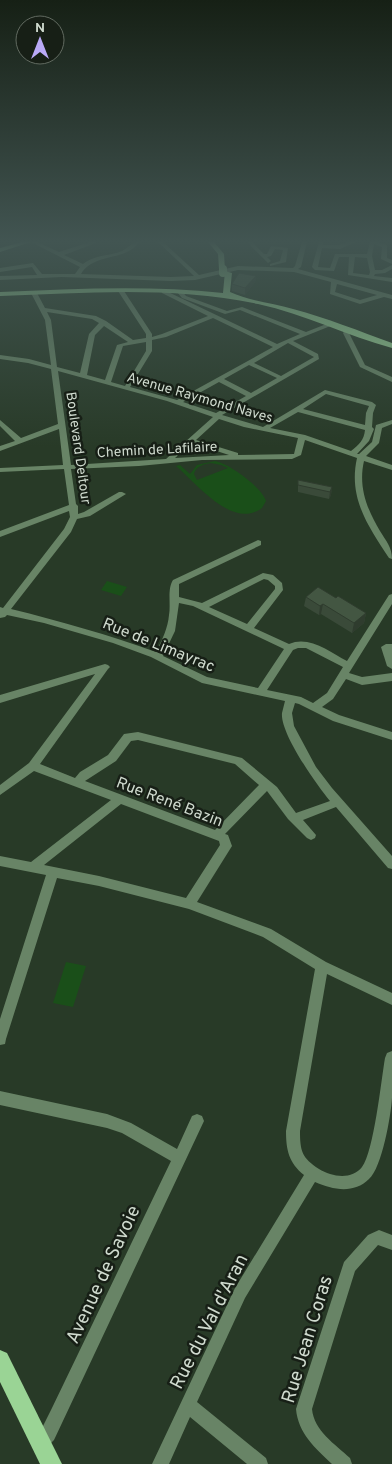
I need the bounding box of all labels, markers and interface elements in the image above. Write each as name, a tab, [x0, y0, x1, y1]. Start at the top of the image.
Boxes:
north arrow	[15, 15, 65, 65]
text: N	[35, 20, 45, 37]
street label: Avenue Raymond Naves	[125, 369, 275, 427]
street label: Boulevard Deltour	[61, 391, 94, 506]
street label: Chemin de Lafilaire	[96, 439, 218, 462]
street label: Rue de Limayrac	[99, 614, 217, 677]
street label: Rue René Bazin	[113, 773, 225, 832]
street label: Avenue de Savoie	[61, 1202, 146, 1348]
street label: Rue du Val d'Aran	[165, 1250, 254, 1394]
street label: Rue Jean Coras	[277, 1273, 339, 1406]

